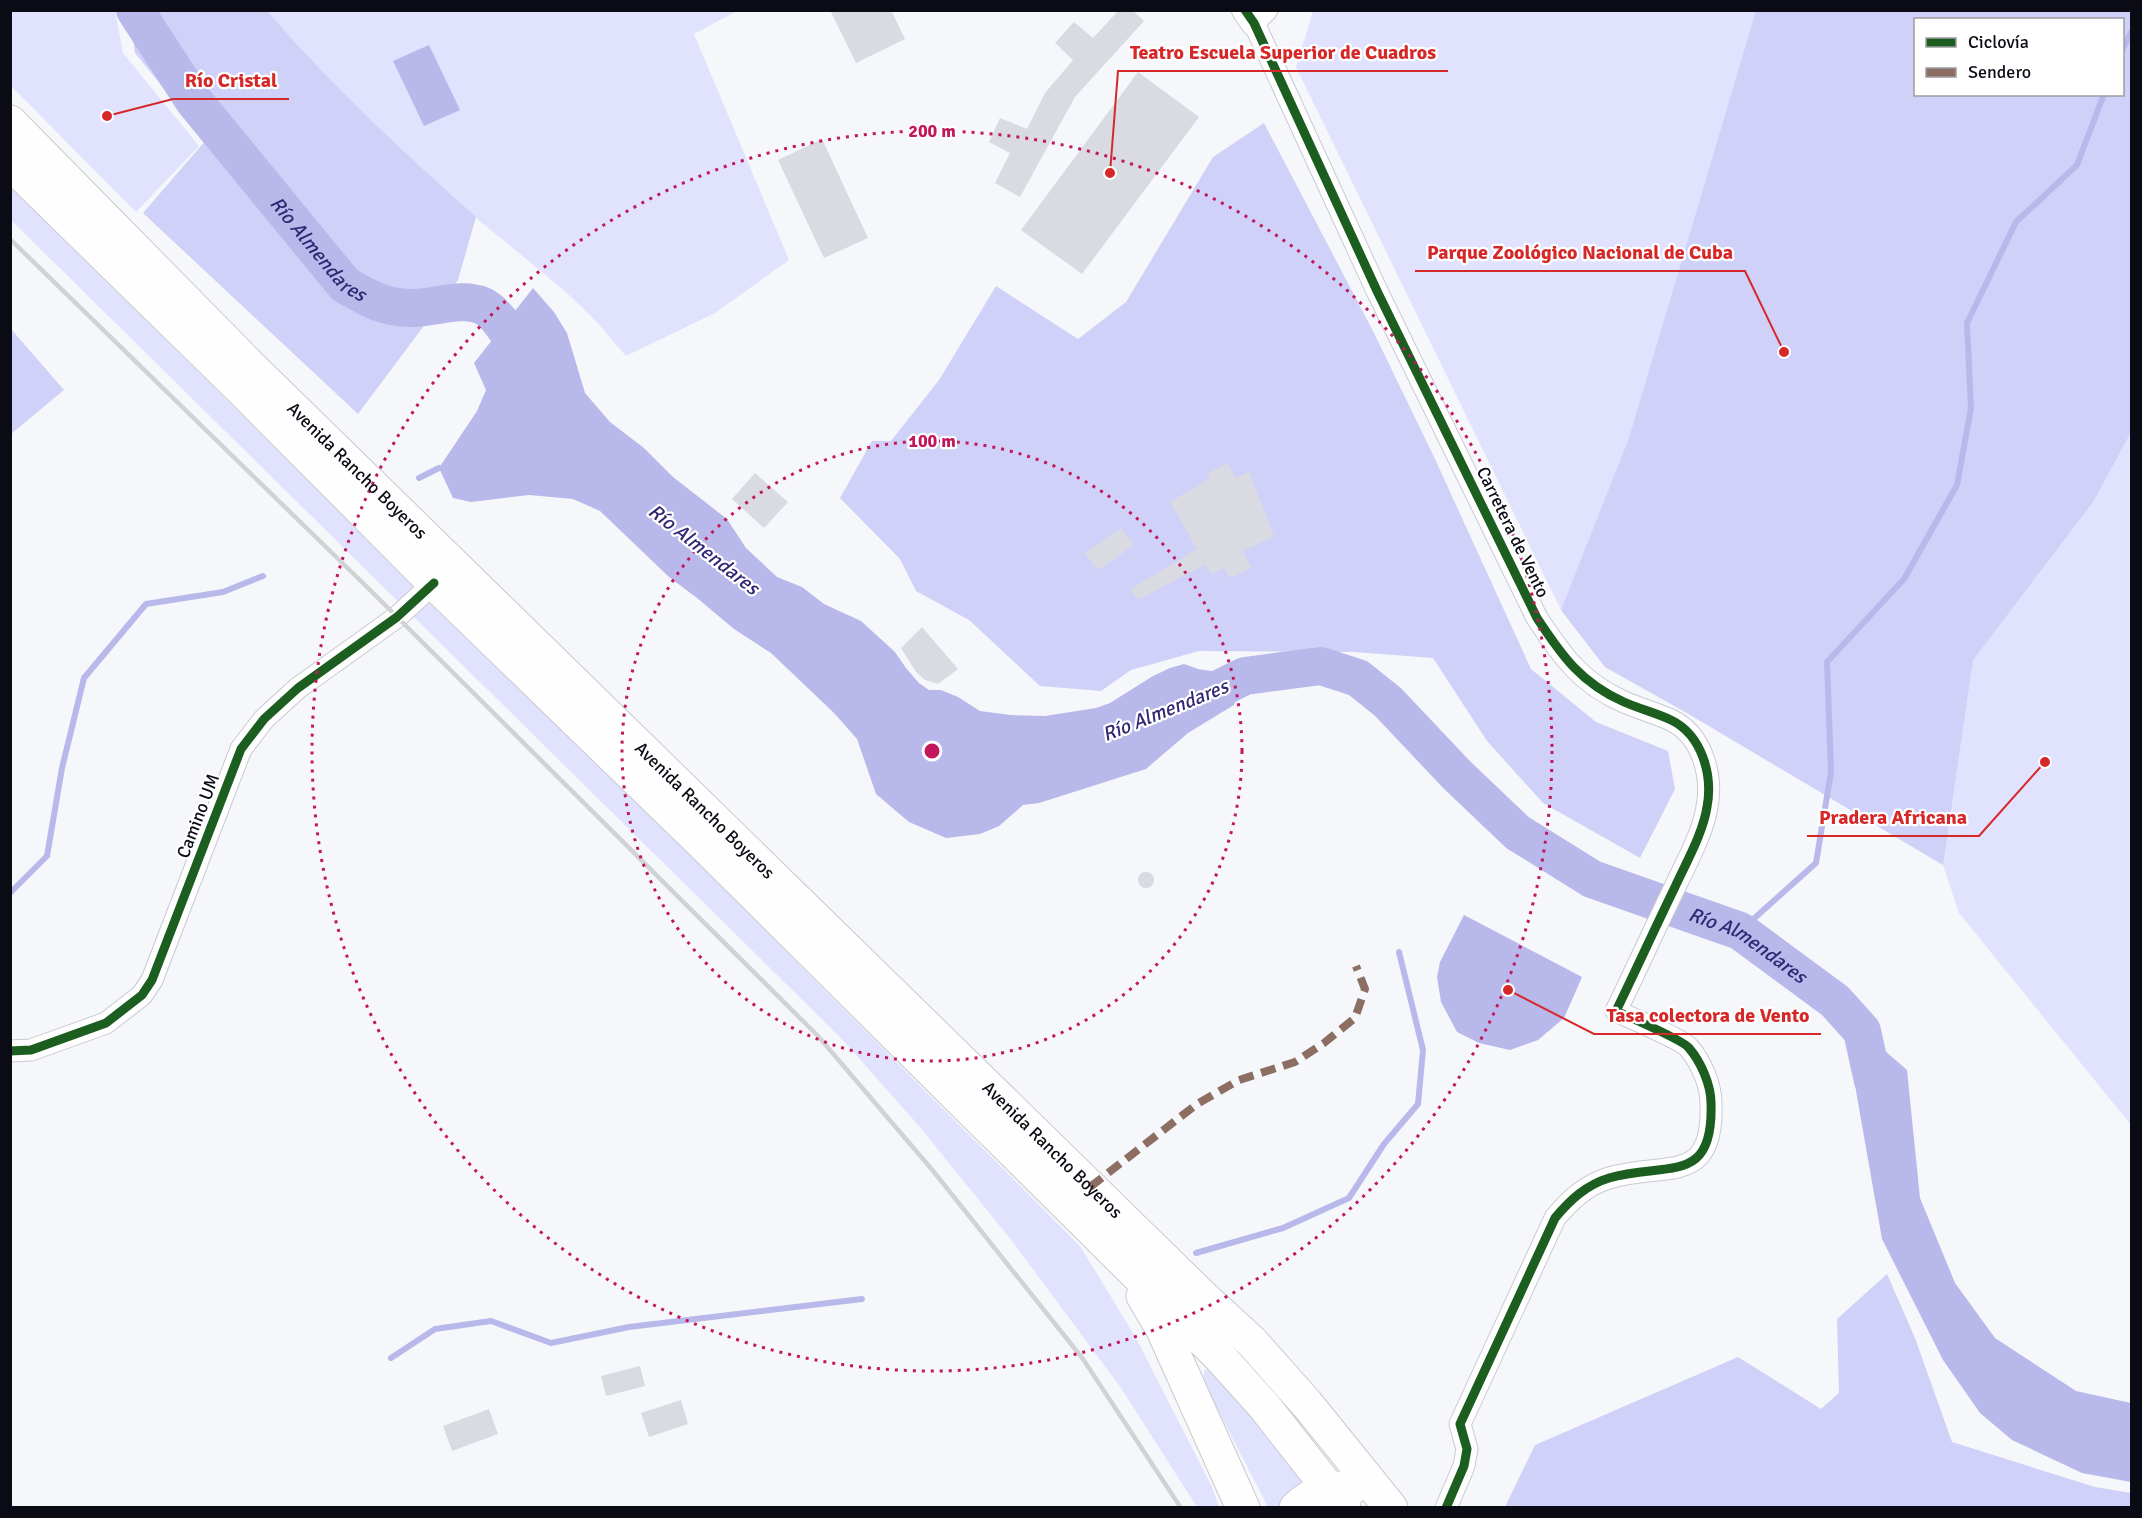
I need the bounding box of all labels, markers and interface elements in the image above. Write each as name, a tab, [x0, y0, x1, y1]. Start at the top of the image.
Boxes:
legend	[1914, 18, 2124, 96]
text: Ciclovía	[1968, 31, 2029, 53]
callout: Teatro Escuela Superior de Cuadros	[1118, 33, 1448, 71]
text: Teatro Escuela Superior de Cuadros	[1130, 40, 1436, 65]
callout: Río Cristal	[173, 61, 289, 99]
text: Sendero	[1968, 61, 2031, 83]
text: Río Cristal	[185, 68, 277, 93]
text: 200 m	[908, 120, 956, 142]
water label: Río Almendares	[264, 191, 372, 308]
callout: Parque Zoológico Nacional de Cuba	[1415, 233, 1745, 271]
text: Parque Zoológico Nacional de Cuba	[1427, 240, 1733, 265]
street label: Avenida Rancho Boyeros	[283, 397, 432, 544]
text: 100 m	[908, 430, 956, 452]
street label: Carretera de Vento	[1472, 463, 1554, 601]
water label: Río Almendares	[643, 498, 766, 602]
water label: Río Almendares	[1099, 673, 1234, 747]
street label: Avenida Rancho Boyeros	[630, 737, 779, 884]
centre of rings	[922, 741, 942, 761]
street label: Camino UM	[172, 771, 224, 861]
callout: Pradera Africana	[1807, 798, 1979, 836]
text: Pradera Africana	[1819, 805, 1967, 830]
water label: Río Almendares	[1685, 902, 1813, 990]
callout: Tasa colectora de Vento	[1594, 996, 1821, 1034]
text: Tasa colectora de Vento	[1607, 1003, 1809, 1028]
street label: Avenida Rancho Boyeros	[978, 1077, 1127, 1223]

